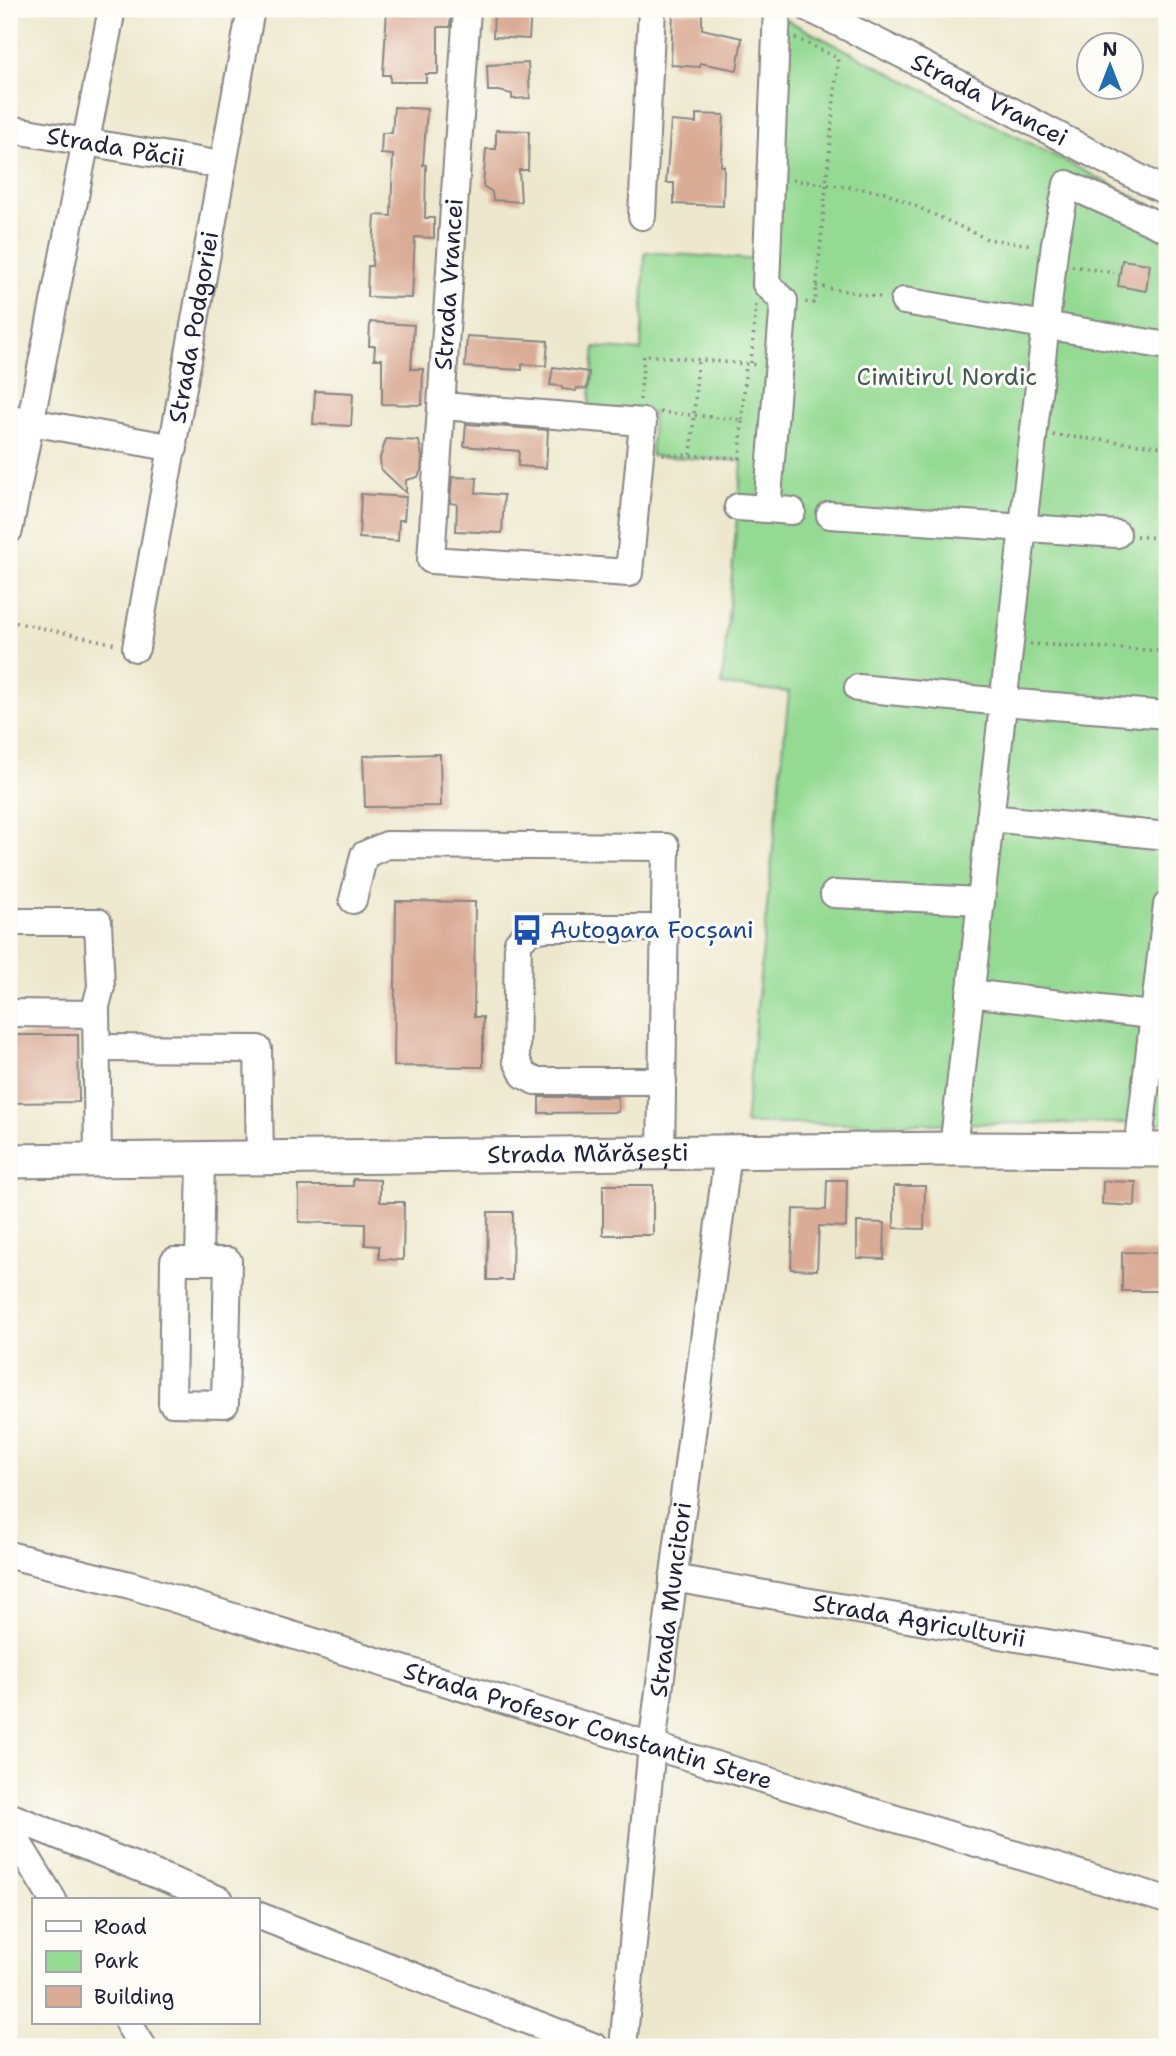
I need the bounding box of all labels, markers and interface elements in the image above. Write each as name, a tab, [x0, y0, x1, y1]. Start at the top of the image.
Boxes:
north arrow	[1074, 32, 1144, 102]
text: N	[1102, 37, 1118, 62]
street label: Strada Vrancei	[906, 46, 1073, 154]
street label: Strada Păcii	[44, 120, 187, 174]
street label: Strada Vrancei	[427, 197, 471, 371]
street label: Strada Podgoriei	[161, 228, 226, 426]
park label: Cimitirul Nordic	[857, 361, 1037, 393]
bus stop icon: Autogara Focșani	[510, 913, 544, 947]
place label: Autogara Focșani	[550, 914, 754, 946]
street label: Strada Mărășești	[487, 1136, 689, 1171]
street label: Strada Muncitori	[642, 1500, 699, 1699]
street label: Strada Agriculturii	[810, 1587, 1028, 1655]
street label: Strada Profesor Constantin Stere	[400, 1654, 776, 1797]
legend	[32, 1898, 259, 2024]
text: Road	[94, 1913, 147, 1941]
text: Park	[94, 1947, 139, 1975]
text: Building	[94, 1983, 174, 2011]

